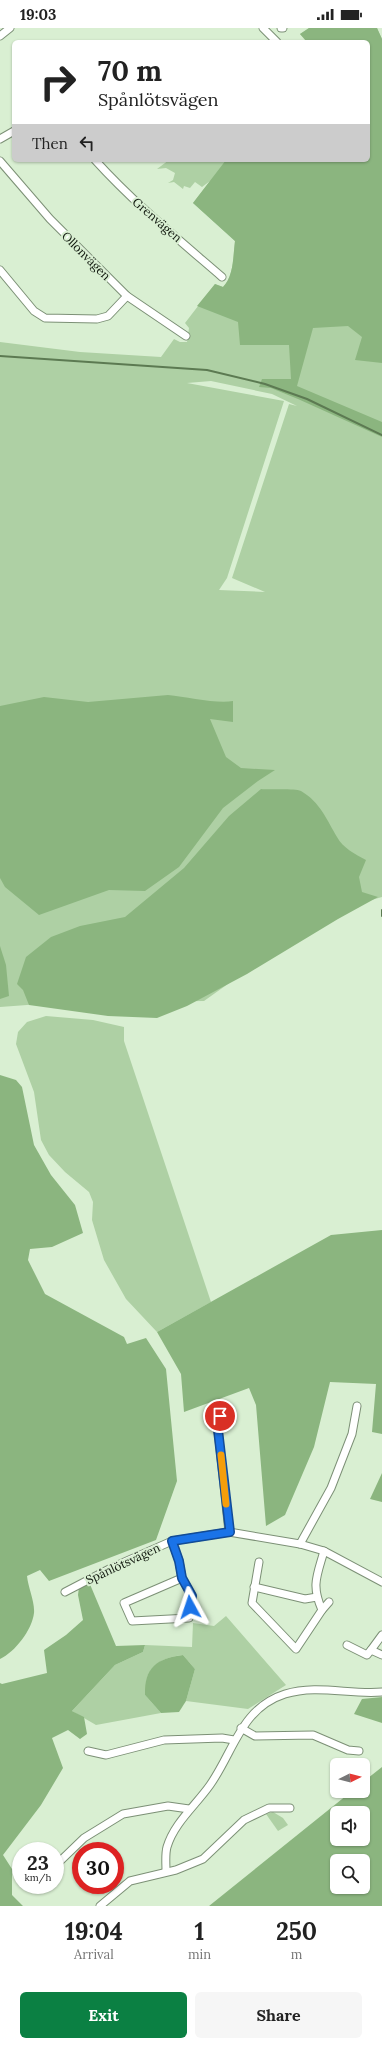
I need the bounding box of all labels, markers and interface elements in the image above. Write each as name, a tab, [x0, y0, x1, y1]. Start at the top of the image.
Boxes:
text: 19:03	[20, 5, 56, 24]
text: 70 m	[98, 53, 162, 89]
icon: right	[32, 56, 84, 108]
text: Spånlötsvägen	[98, 88, 219, 111]
icon: left	[76, 132, 98, 154]
text: Then	[32, 134, 68, 153]
street label: Grenvägen	[130, 194, 185, 245]
street label: Ollonvägen	[59, 228, 114, 283]
pin	[203, 1399, 237, 1433]
icon: arrive	[209, 1405, 231, 1427]
street label: Spånlötsvägen	[83, 1540, 162, 1587]
position arrow	[169, 1586, 211, 1628]
north arrow	[330, 1758, 370, 1798]
map controls	[330, 1758, 370, 1894]
button: sound	[330, 1806, 370, 1846]
speed limit sign: 30	[72, 1842, 124, 1894]
text: 23	[27, 1850, 49, 1875]
button: search	[330, 1854, 370, 1894]
text: km/h	[24, 1871, 52, 1884]
text: 19:04	[65, 1916, 123, 1947]
text: 1	[195, 1916, 204, 1947]
text: 250	[276, 1916, 317, 1947]
text: Arrival	[74, 1946, 114, 1963]
text: min	[188, 1946, 211, 1963]
text: m	[291, 1946, 302, 1963]
button: Exit	[20, 1992, 187, 2038]
button: Share	[195, 1992, 362, 2038]

